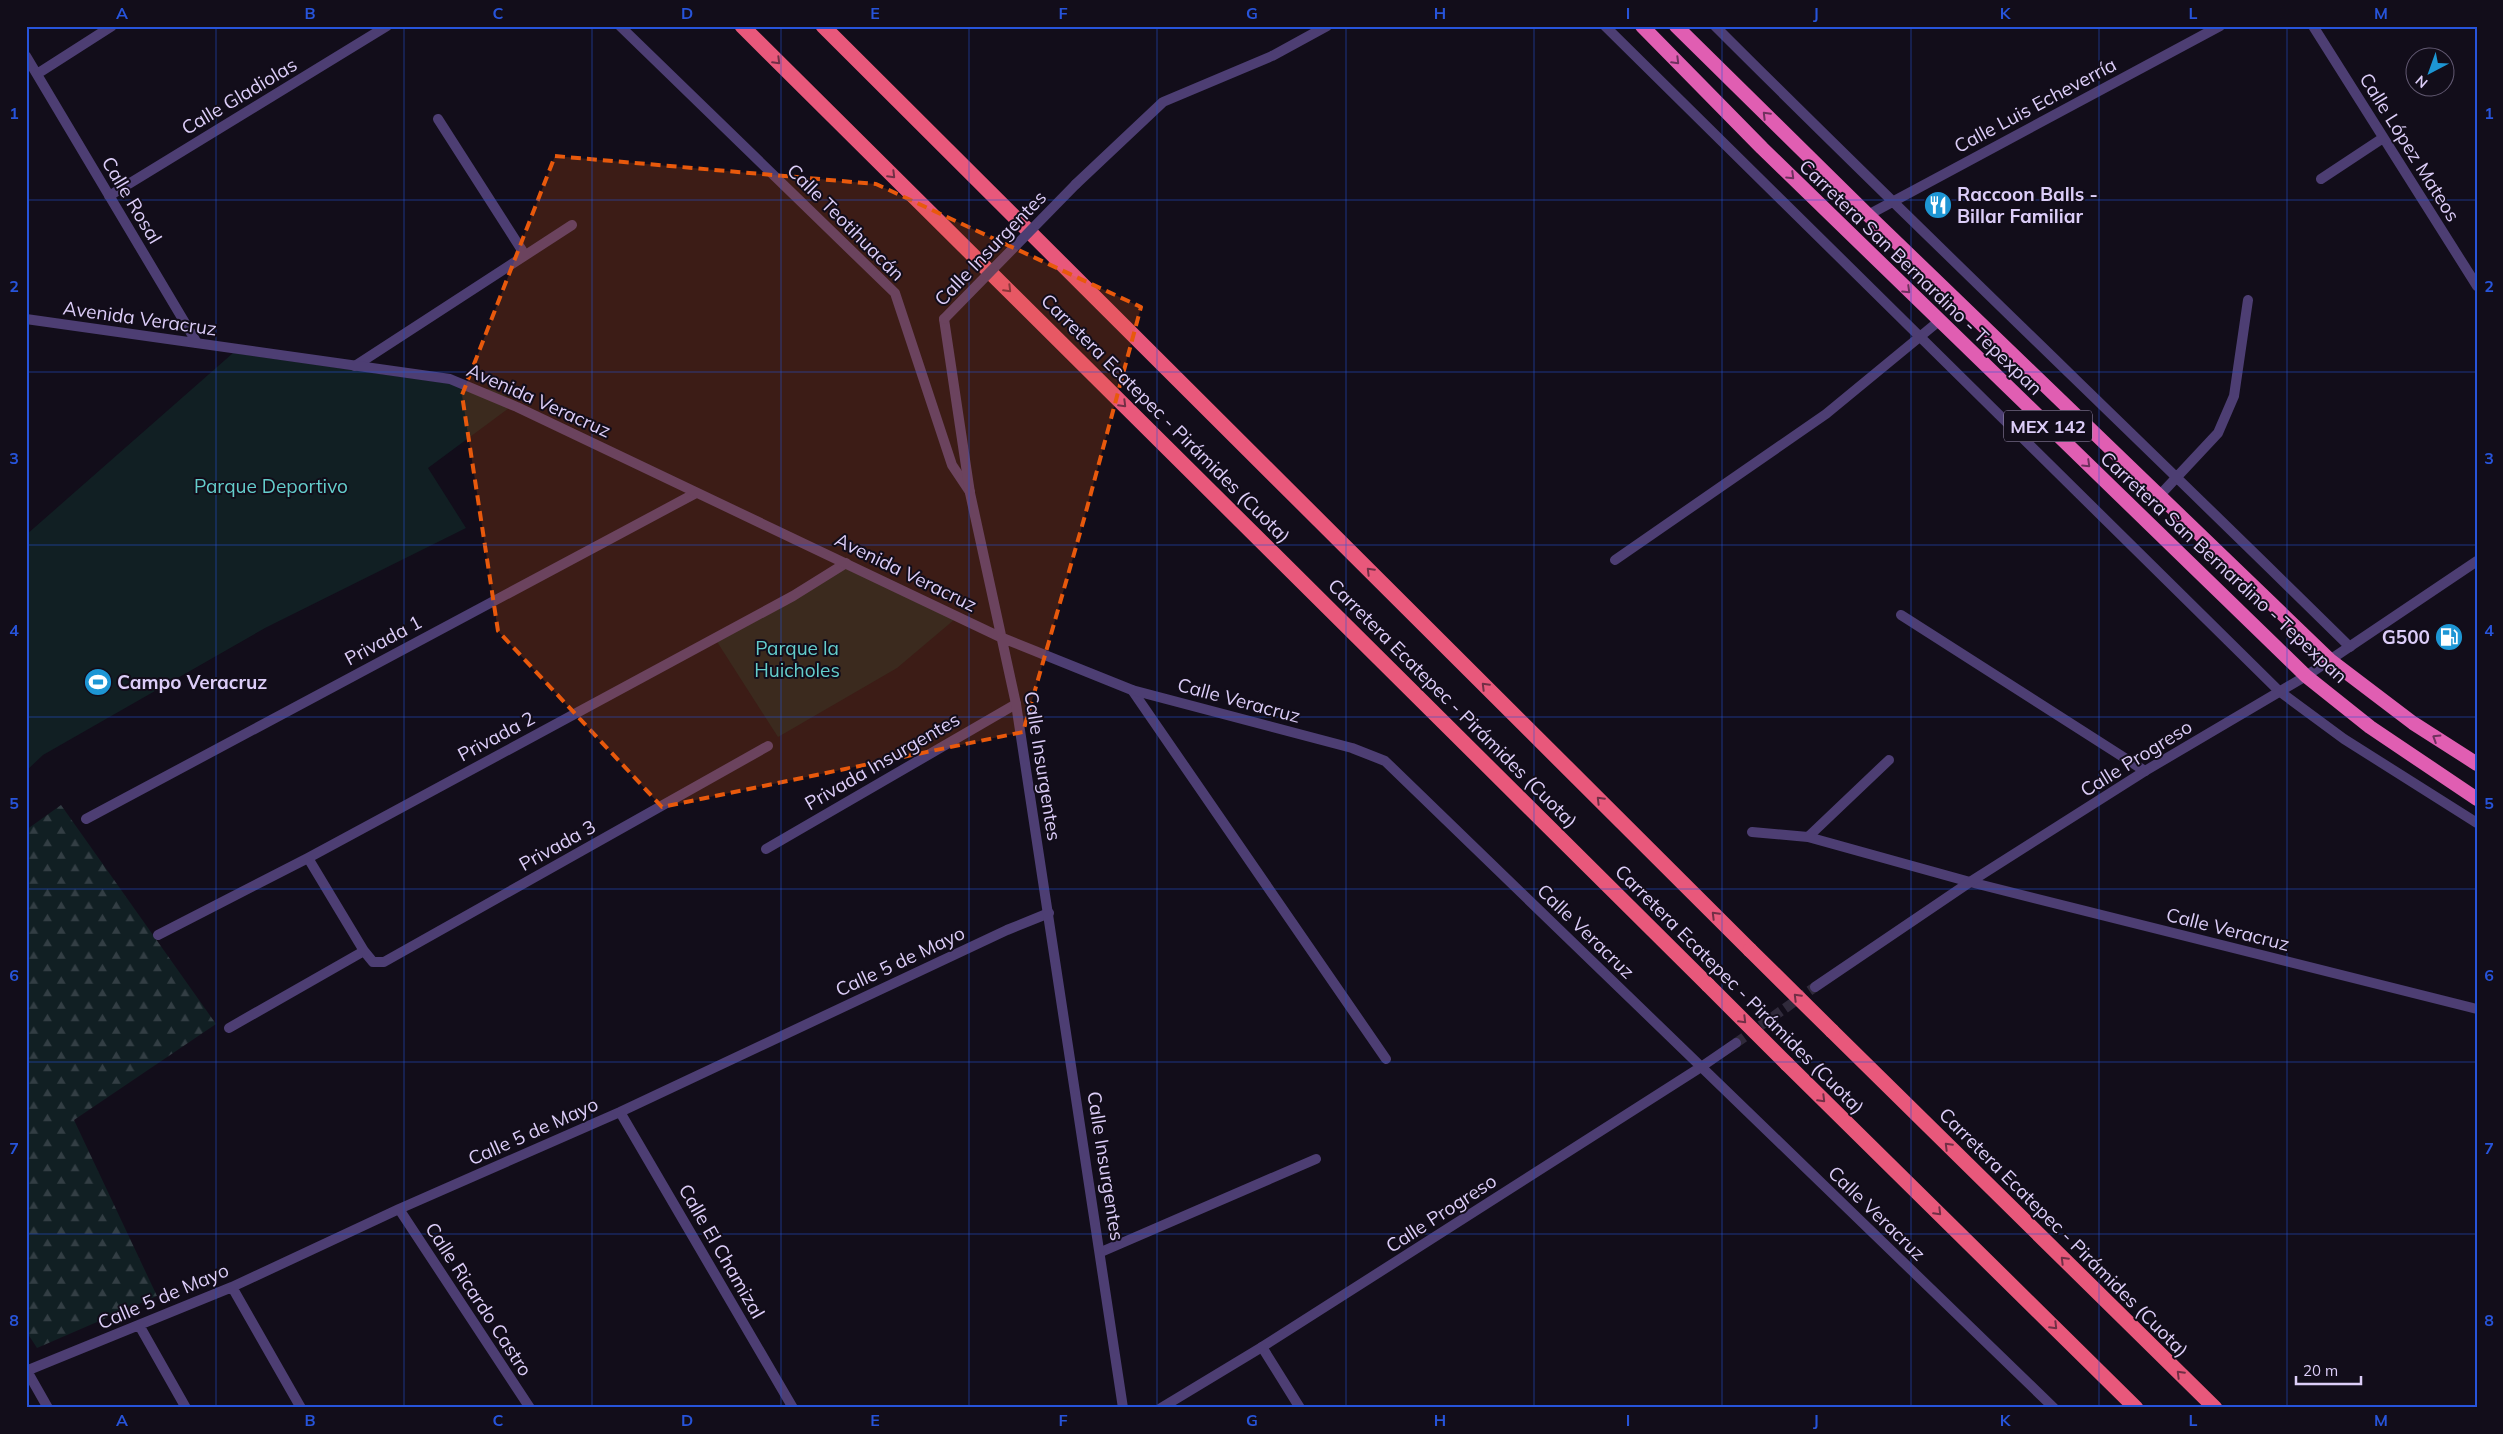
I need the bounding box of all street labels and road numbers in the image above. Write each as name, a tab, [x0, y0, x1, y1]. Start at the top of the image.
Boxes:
street label: Calle Gladiolas	[177, 52, 301, 140]
street label: Calle Luis Echeverría	[1950, 52, 2120, 158]
street label: Calle López Mateos	[2355, 68, 2465, 226]
street label: Calle Rosal	[97, 152, 167, 248]
street label: Carretera San Bernardino - Tepexpan	[1794, 154, 2048, 400]
street label: Calle Teotihuacán	[782, 158, 910, 286]
street label: Calle Insurgentes	[929, 185, 1051, 311]
street label: Carretera Ecatepec - Pirámides (Cuota)	[1036, 288, 1296, 548]
street label: Avenida Veracruz	[62, 295, 219, 341]
street label: Avenida Veracruz	[463, 358, 615, 443]
road number: MEX 142	[2004, 411, 2092, 442]
street label: Carretera San Bernardino - Tepexpan	[2096, 446, 2352, 688]
street label: Avenida Veracruz	[831, 527, 981, 617]
street label: Carretera Ecatepec - Pirámides (Cuota)	[1323, 573, 1583, 833]
street label: Privada 1	[340, 610, 426, 670]
street label: Calle Veracruz	[1175, 672, 1303, 728]
street label: Calle Insurgentes	[1019, 690, 1067, 842]
street label: Privada 2	[453, 706, 539, 766]
street label: Privada Insurgentes	[800, 707, 964, 815]
street label: Calle Progreso	[2076, 714, 2196, 802]
street label: Privada 3	[514, 814, 600, 876]
street label: Carretera Ecatepec - Pirámides (Cuota)	[1610, 859, 1870, 1119]
street label: Calle Veracruz	[1532, 879, 1640, 984]
street label: Calle Veracruz	[2164, 902, 2292, 956]
street label: Calle 5 de Mayo	[832, 921, 968, 1001]
street label: Calle Insurgentes	[1082, 1090, 1130, 1242]
street label: Calle 5 de Mayo	[464, 1092, 602, 1170]
street label: Carretera Ecatepec - Pirámides (Cuota)	[1934, 1102, 2194, 1362]
street label: Calle Veracruz	[1823, 1161, 1931, 1266]
street label: Calle Progreso	[1381, 1168, 1501, 1258]
street label: Calle El Chamizal	[674, 1179, 770, 1323]
street label: Calle Ricardo Castro	[420, 1218, 538, 1380]
street label: Calle 5 de Mayo	[94, 1258, 232, 1334]

